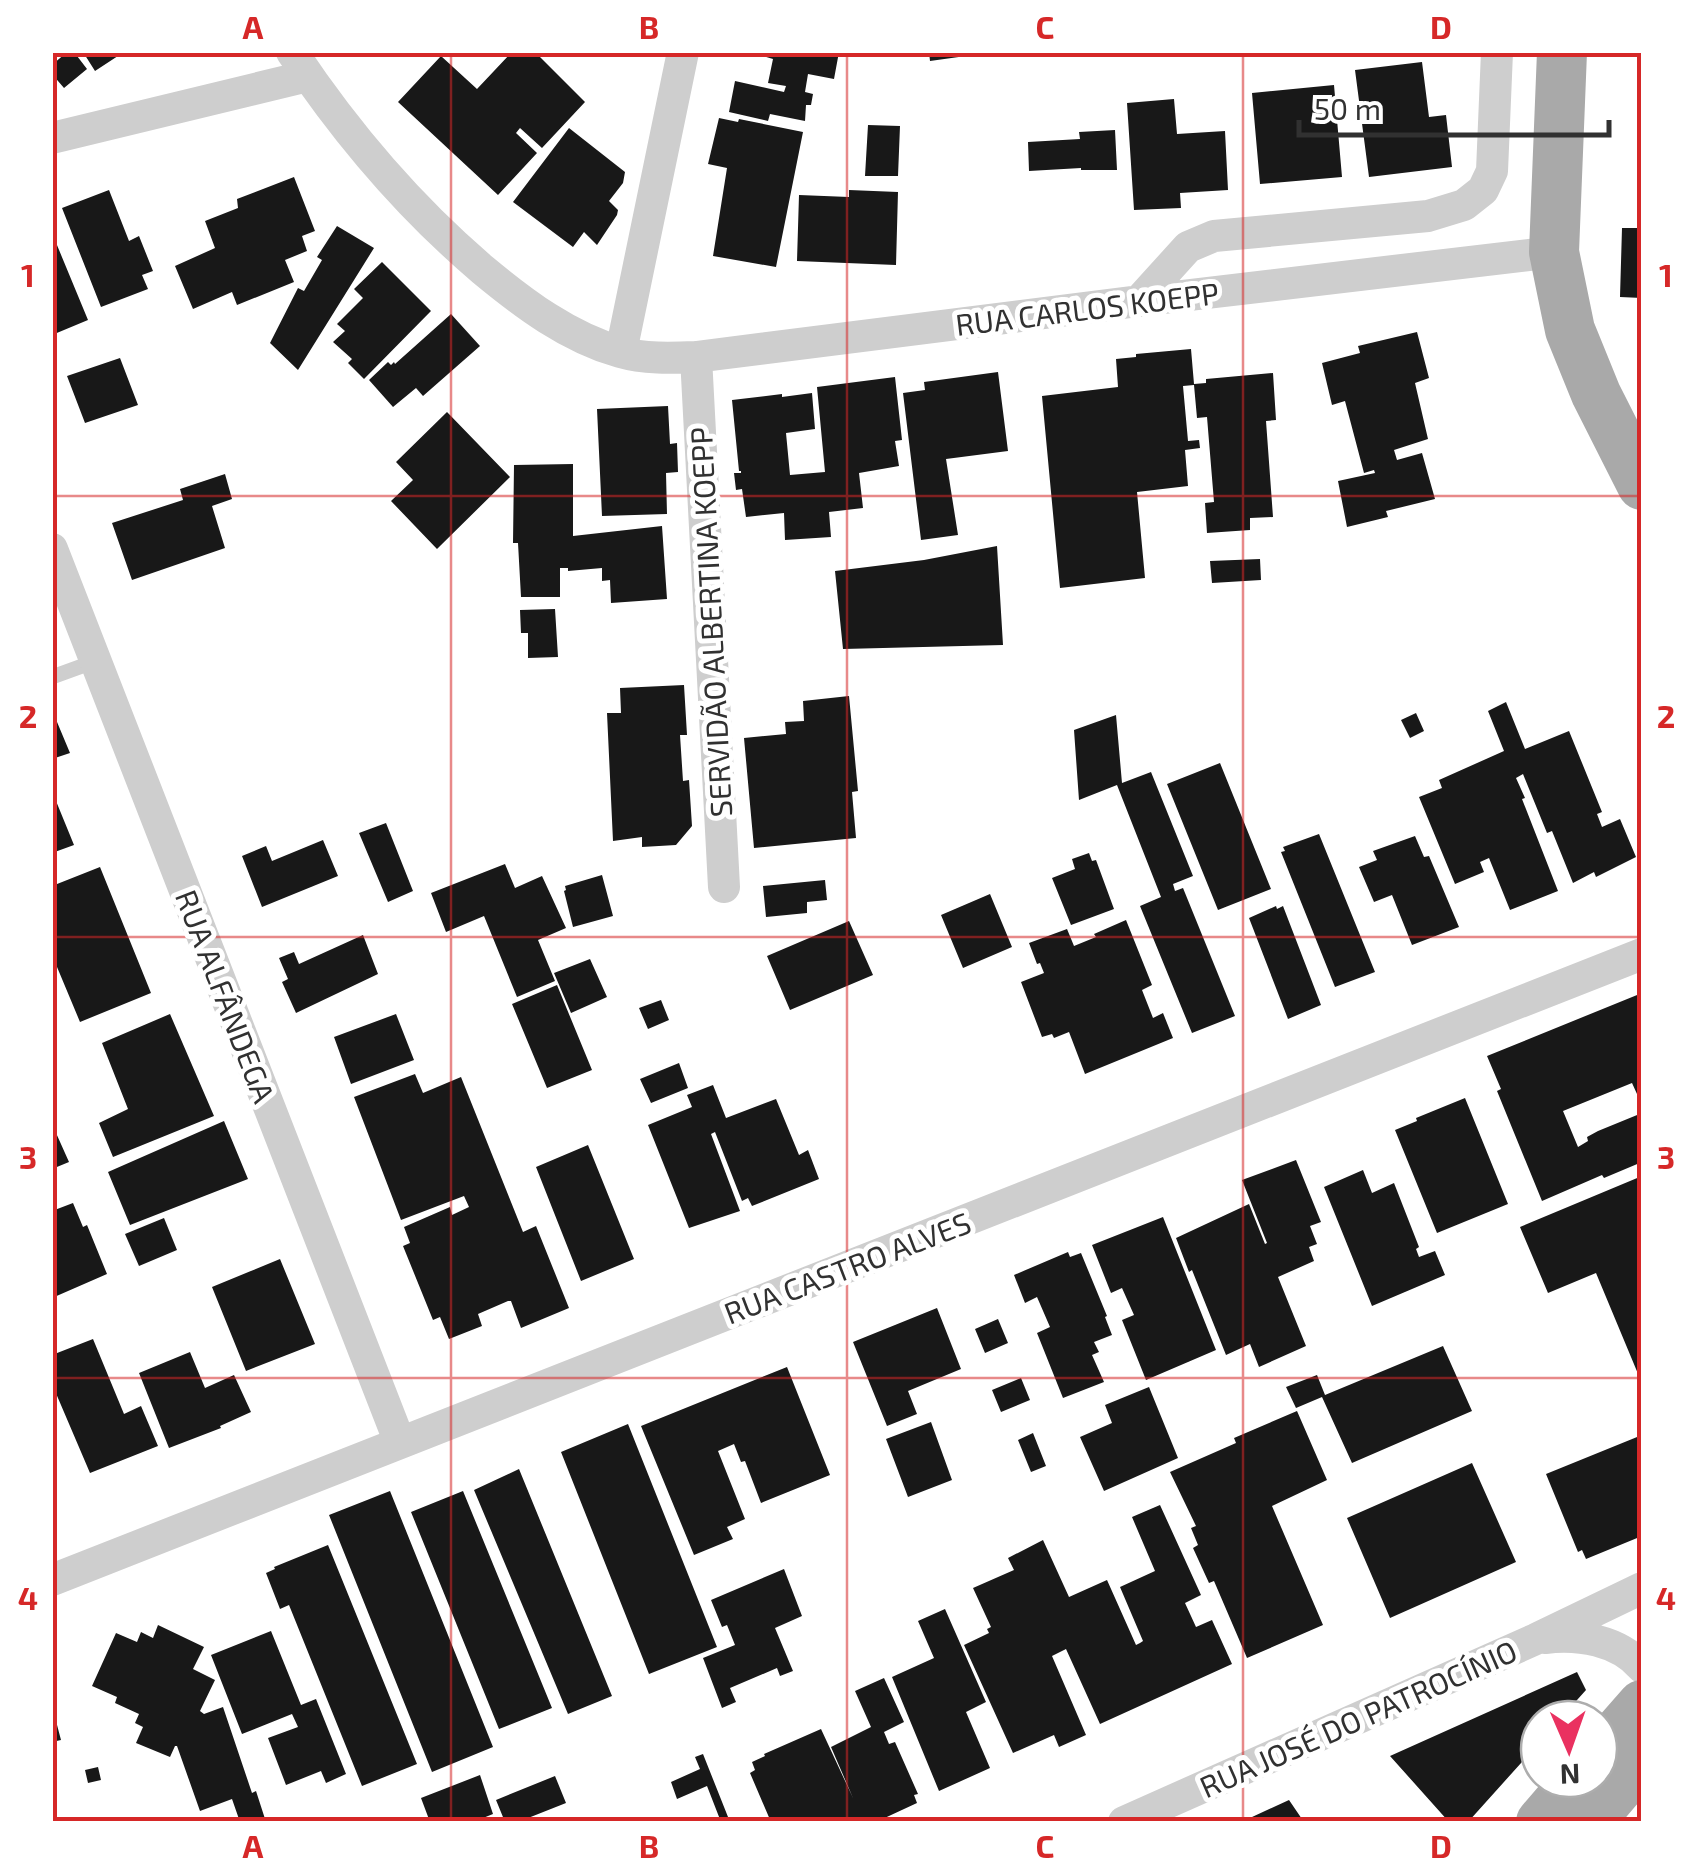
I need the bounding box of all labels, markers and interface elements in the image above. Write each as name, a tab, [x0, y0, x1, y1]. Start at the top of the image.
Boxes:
text: A	[243, 7, 264, 45]
text: B	[639, 7, 659, 45]
text: C	[1036, 7, 1054, 45]
text: D	[1430, 7, 1452, 45]
scale bar	[1299, 75, 1609, 137]
text: 50 m	[1314, 90, 1381, 126]
text: 1	[21, 255, 35, 293]
text: 1	[1659, 255, 1673, 293]
street label: RUA CARLOS KOEPP	[953, 274, 1221, 342]
street label: SERVIDÃO ALBERTINA KOEPP	[682, 426, 738, 818]
text: 2	[19, 696, 37, 734]
text: 2	[1657, 696, 1675, 734]
street label: RUA ALFÂNDEGA	[169, 885, 283, 1108]
text: 3	[19, 1137, 37, 1175]
text: 3	[1657, 1137, 1675, 1175]
street label: RUA CASTRO ALVES	[719, 1203, 975, 1331]
text: 4	[18, 1578, 38, 1616]
text: 4	[1656, 1578, 1676, 1616]
street label: RUA JOSÉ DO PATROCÍNIO	[1194, 1632, 1522, 1804]
north arrow	[1519, 1699, 1619, 1799]
text: N	[1559, 1758, 1581, 1792]
text: A	[243, 1826, 264, 1864]
text: B	[639, 1826, 659, 1864]
text: C	[1036, 1826, 1054, 1864]
text: D	[1430, 1826, 1452, 1864]

